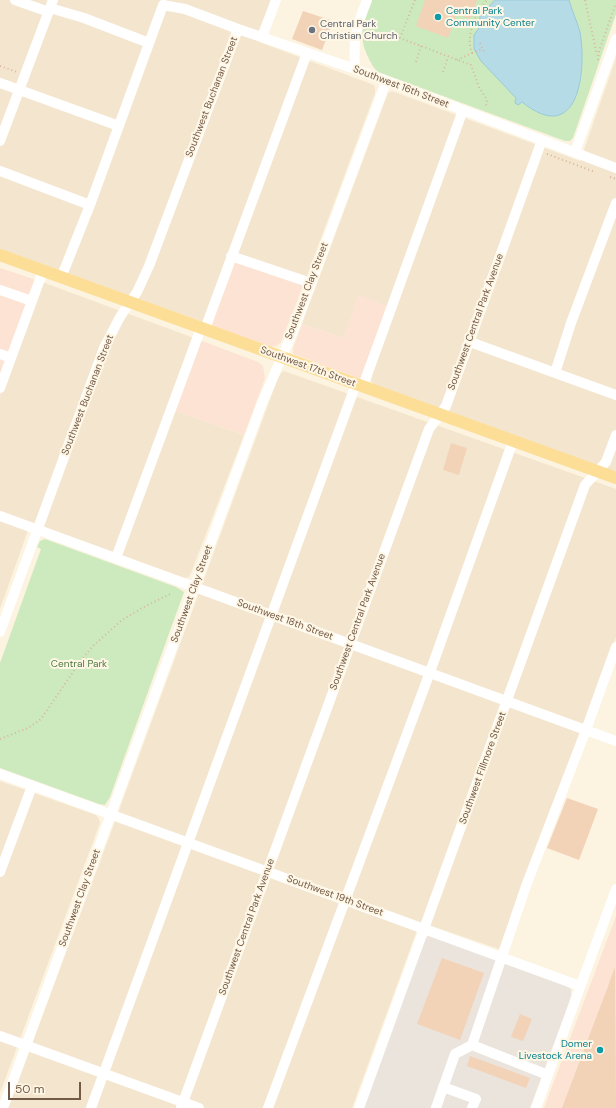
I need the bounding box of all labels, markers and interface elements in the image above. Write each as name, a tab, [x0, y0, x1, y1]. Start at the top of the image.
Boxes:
place label: Central Park Community Center	[446, 5, 535, 28]
marker: Central Park Community Center	[433, 12, 443, 22]
place label: Central Park Christian Church	[320, 18, 398, 42]
marker: Central Park Christian Church	[307, 25, 317, 35]
street label: Southwest Buchanan Street	[183, 35, 241, 159]
street label: Southwest 16th Street	[351, 63, 451, 111]
street label: Southwest Clay Street	[283, 241, 331, 341]
street label: Southwest Central Park Avenue	[446, 252, 506, 392]
street label: Southwest Buchanan Street	[59, 333, 117, 457]
street label: Southwest 17th Street	[259, 344, 357, 390]
street label: Southwest Clay Street	[169, 544, 215, 644]
street label: Southwest Central Park Avenue	[328, 552, 388, 692]
street label: Southwest 18th Street	[235, 597, 335, 643]
park label: Central Park	[51, 658, 107, 670]
street label: Southwest Fillmore Street	[457, 710, 509, 826]
street label: Southwest Clay Street	[57, 848, 103, 948]
street label: Southwest Central Park Avenue	[217, 857, 277, 997]
street label: Southwest 19th Street	[285, 873, 385, 919]
place label: Domer Livestock Arena	[519, 1038, 592, 1062]
marker: Domer Livestock Arena	[595, 1045, 605, 1055]
scale bar	[10, 1074, 83, 1100]
text: 50 m	[15, 1081, 44, 1097]

